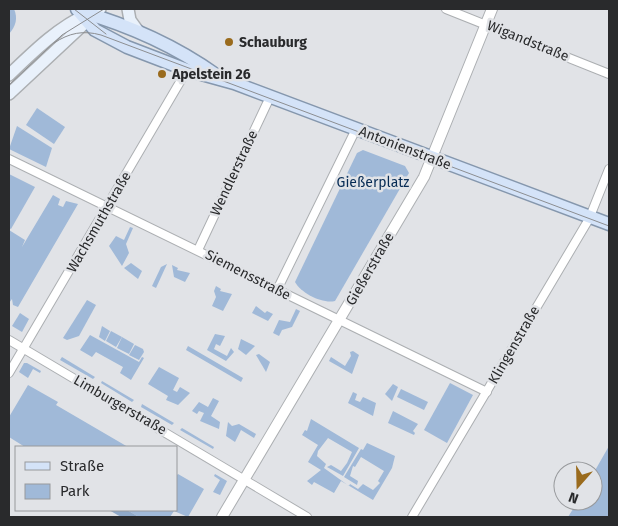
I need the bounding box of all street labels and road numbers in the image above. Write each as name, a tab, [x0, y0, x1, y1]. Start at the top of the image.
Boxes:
street label: Wigandstraße	[485, 17, 571, 65]
street label: Antonienstraße	[357, 123, 453, 173]
street label: Wendlerstraße	[207, 127, 261, 219]
street label: Wachsmuthstraße	[63, 169, 135, 275]
street label: Gießerstraße	[342, 229, 398, 309]
street label: Siemensstraße	[202, 246, 294, 304]
street label: Klingenstraße	[485, 303, 543, 387]
street label: Limburgerstraße	[70, 372, 170, 438]

